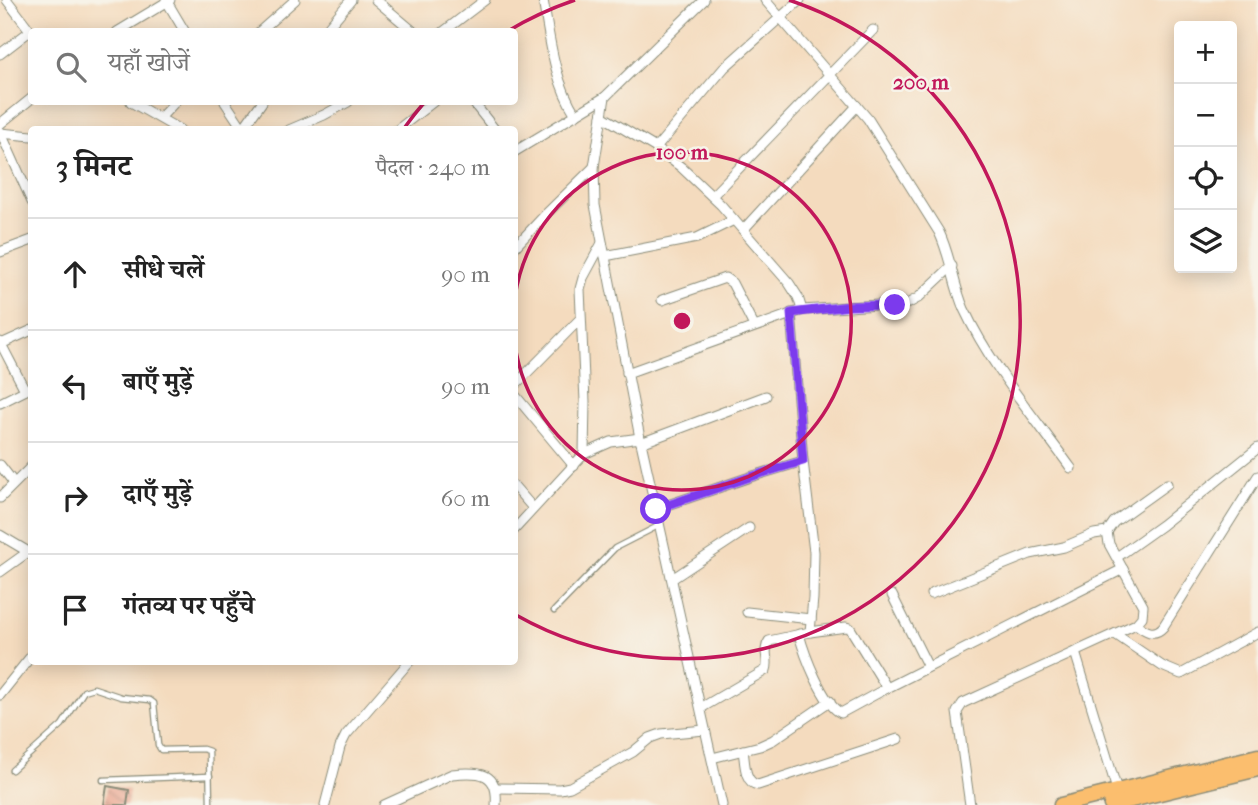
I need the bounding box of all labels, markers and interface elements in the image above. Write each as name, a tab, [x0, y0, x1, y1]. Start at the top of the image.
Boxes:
map controls	[1174, 21, 1237, 273]
button: +	[1174, 21, 1237, 84]
search box	[28, 28, 518, 105]
text: यहाँ खोजें	[108, 47, 190, 78]
icon: search	[52, 48, 90, 86]
text: 200 m	[893, 70, 950, 94]
button: −	[1174, 84, 1237, 147]
text: 100 m	[656, 140, 709, 164]
button: locate	[1174, 147, 1237, 210]
text: 3 मिनट	[56, 149, 132, 184]
text: पैदल · 240 m	[376, 154, 490, 181]
button: layers	[1174, 210, 1237, 273]
text: सीधे चलें	[123, 254, 204, 285]
icon: ahead	[56, 255, 94, 293]
text: 90 m	[441, 261, 490, 288]
route end	[879, 289, 910, 320]
centre of rings	[670, 309, 694, 333]
text: बाएँ मुड़ें	[123, 366, 193, 397]
icon: left	[56, 367, 94, 405]
text: 90 m	[441, 373, 490, 400]
text: दाएँ मुड़ें	[123, 478, 192, 509]
icon: right	[56, 479, 94, 517]
text: 60 m	[441, 485, 490, 512]
route start	[640, 493, 671, 524]
text: गंतव्य पर पहुँचे	[123, 590, 254, 621]
icon: arrive	[56, 591, 94, 629]

